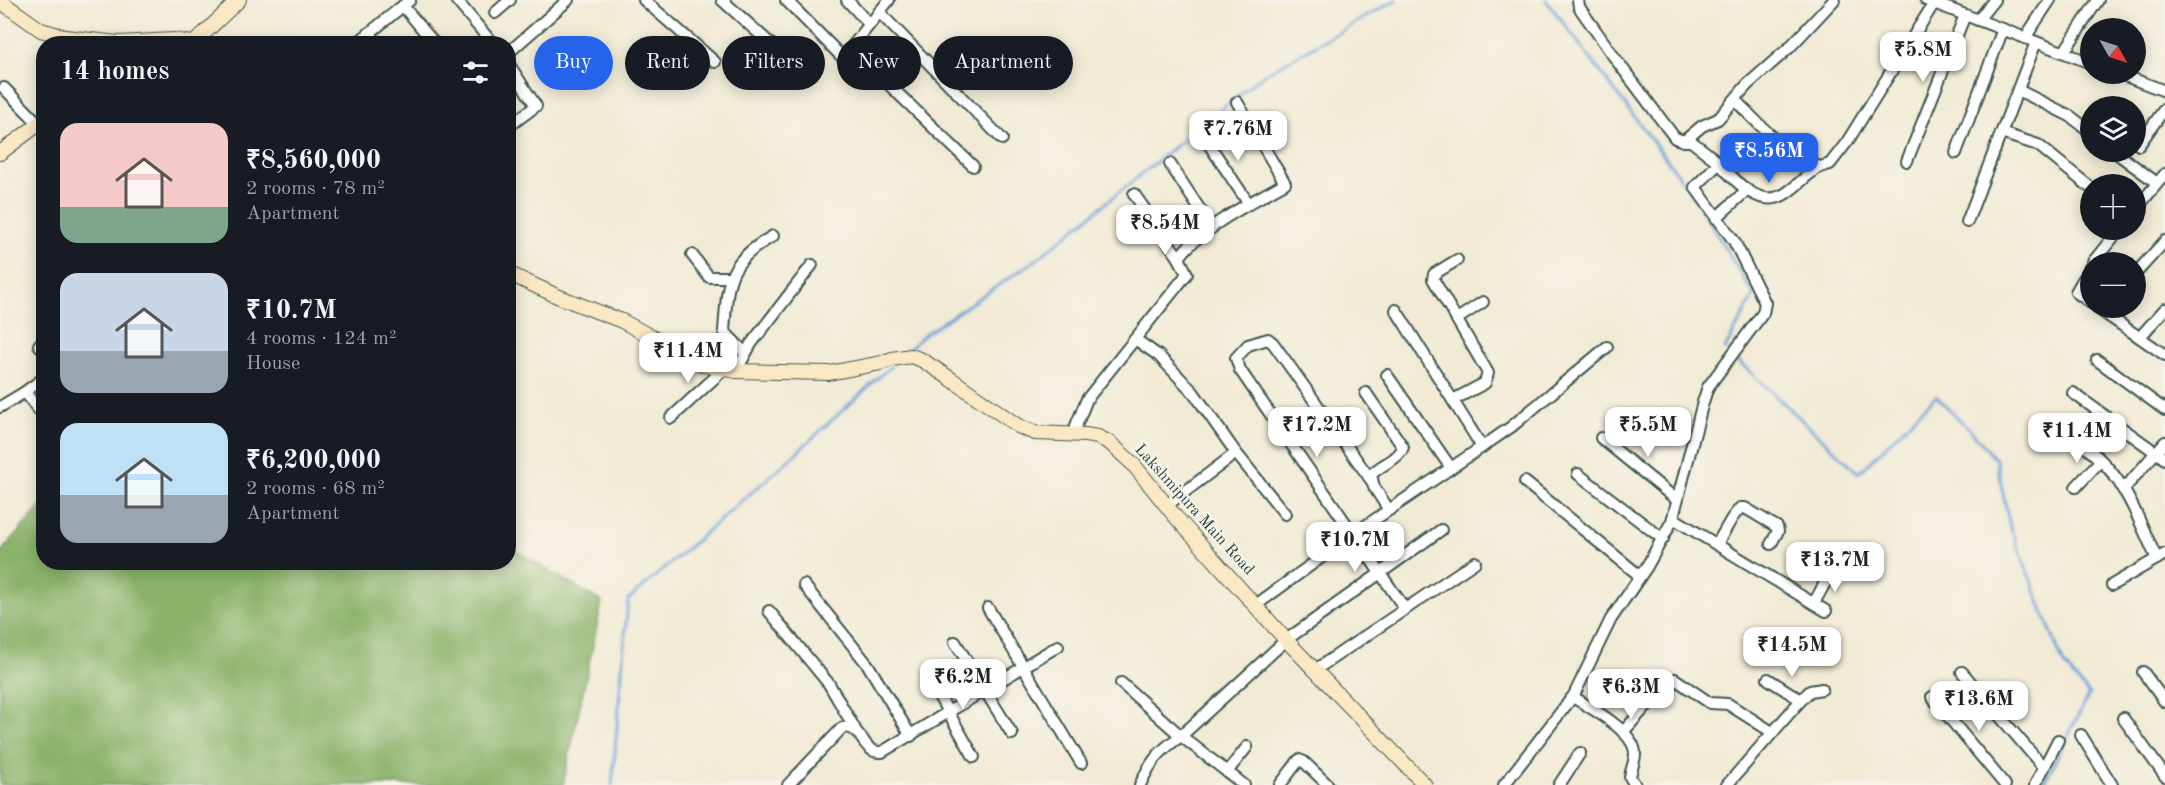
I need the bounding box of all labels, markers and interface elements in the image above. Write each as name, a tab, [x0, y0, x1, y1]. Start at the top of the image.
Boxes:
north arrow	[2080, 18, 2146, 84]
map controls	[2080, 18, 2146, 318]
pin: ₹5.8M	[1881, 32, 1965, 83]
chip: Buy	[534, 36, 613, 90]
chip: Rent	[625, 36, 710, 90]
chip: Filters	[722, 36, 825, 90]
chip: New	[837, 36, 921, 90]
chip: Apartment	[933, 36, 1073, 90]
text: ₹5.8M	[1894, 41, 1952, 61]
icon: filters	[459, 56, 492, 89]
text: 14 homes	[60, 59, 169, 85]
button: layers	[2080, 96, 2146, 162]
pin: ₹7.76M	[1189, 111, 1287, 162]
text: ₹7.76M	[1203, 120, 1273, 140]
pin: ₹8.56M	[1720, 133, 1818, 184]
text: ₹8.56M	[1734, 142, 1804, 162]
icon: home	[108, 147, 180, 219]
text: ₹8,560,000	[246, 148, 381, 174]
button: +	[2080, 174, 2146, 240]
text: 2 rooms · 78 m²	[246, 179, 385, 199]
text: Apartment	[246, 204, 340, 224]
pin: ₹8.54M	[1116, 205, 1214, 256]
text: ₹8.54M	[1130, 214, 1200, 234]
button: −	[2080, 252, 2146, 318]
icon: home	[108, 297, 180, 369]
text: ₹10.7M	[246, 298, 337, 324]
text: 4 rooms · 124 m²	[246, 329, 396, 349]
pin: ₹11.4M	[639, 333, 737, 384]
text: ₹11.4M	[653, 342, 723, 362]
text: House	[246, 354, 300, 374]
pin: ₹17.2M	[1268, 407, 1366, 458]
pin: ₹5.5M	[1606, 407, 1690, 458]
pin: ₹11.4M	[2028, 413, 2126, 464]
text: ₹17.2M	[1282, 416, 1352, 436]
text: ₹5.5M	[1619, 416, 1677, 436]
text: ₹11.4M	[2042, 422, 2112, 442]
street label: Lakshmipura Main Road	[1131, 442, 1257, 578]
icon: home	[108, 447, 180, 519]
text: ₹6,200,000	[246, 448, 381, 474]
text: 2 rooms · 68 m²	[246, 479, 385, 499]
text: Apartment	[246, 504, 340, 524]
pin: ₹10.7M	[1306, 522, 1404, 573]
text: ₹10.7M	[1320, 531, 1390, 551]
pin: ₹13.7M	[1786, 542, 1884, 593]
text: ₹13.7M	[1800, 551, 1870, 571]
pin: ₹14.5M	[1743, 627, 1841, 678]
text: ₹14.5M	[1757, 636, 1827, 656]
pin: ₹6.2M	[921, 659, 1005, 710]
text: ₹6.2M	[934, 668, 992, 688]
pin: ₹6.3M	[1589, 669, 1673, 720]
text: ₹6.3M	[1602, 678, 1660, 698]
pin: ₹13.6M	[1930, 681, 2028, 732]
text: ₹13.6M	[1944, 690, 2014, 710]

